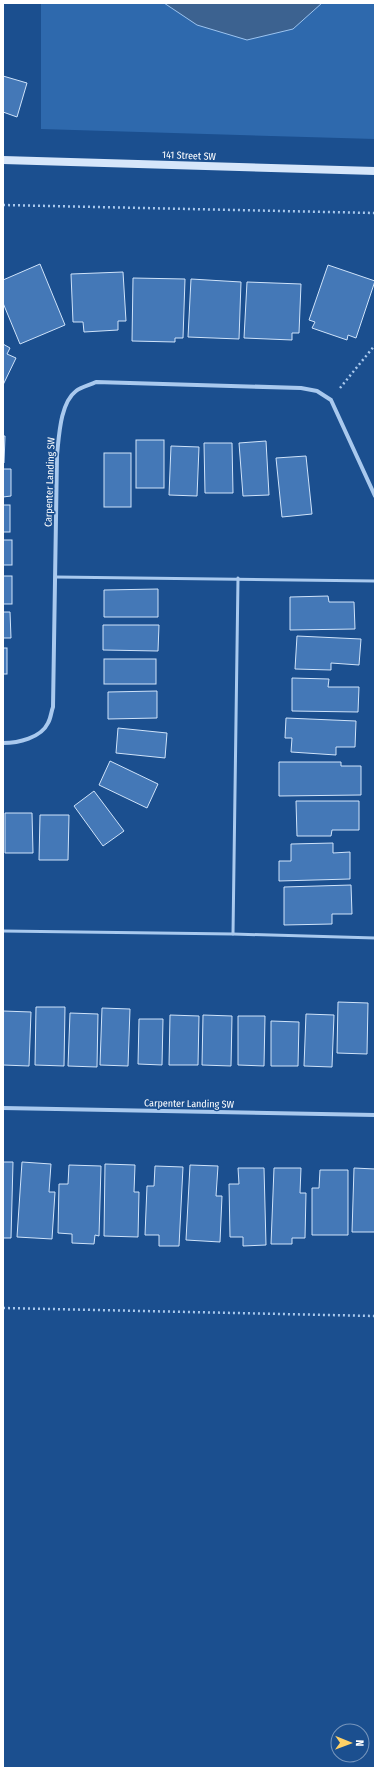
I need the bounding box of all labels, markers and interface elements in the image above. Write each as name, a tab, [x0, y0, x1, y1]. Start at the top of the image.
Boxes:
street label: 141 Street SW	[162, 149, 217, 163]
street label: Carpenter Landing SW	[42, 436, 58, 527]
street label: Carpenter Landing SW	[144, 1097, 235, 1111]
north arrow	[330, 1723, 370, 1763]
text: N	[353, 1740, 366, 1747]

